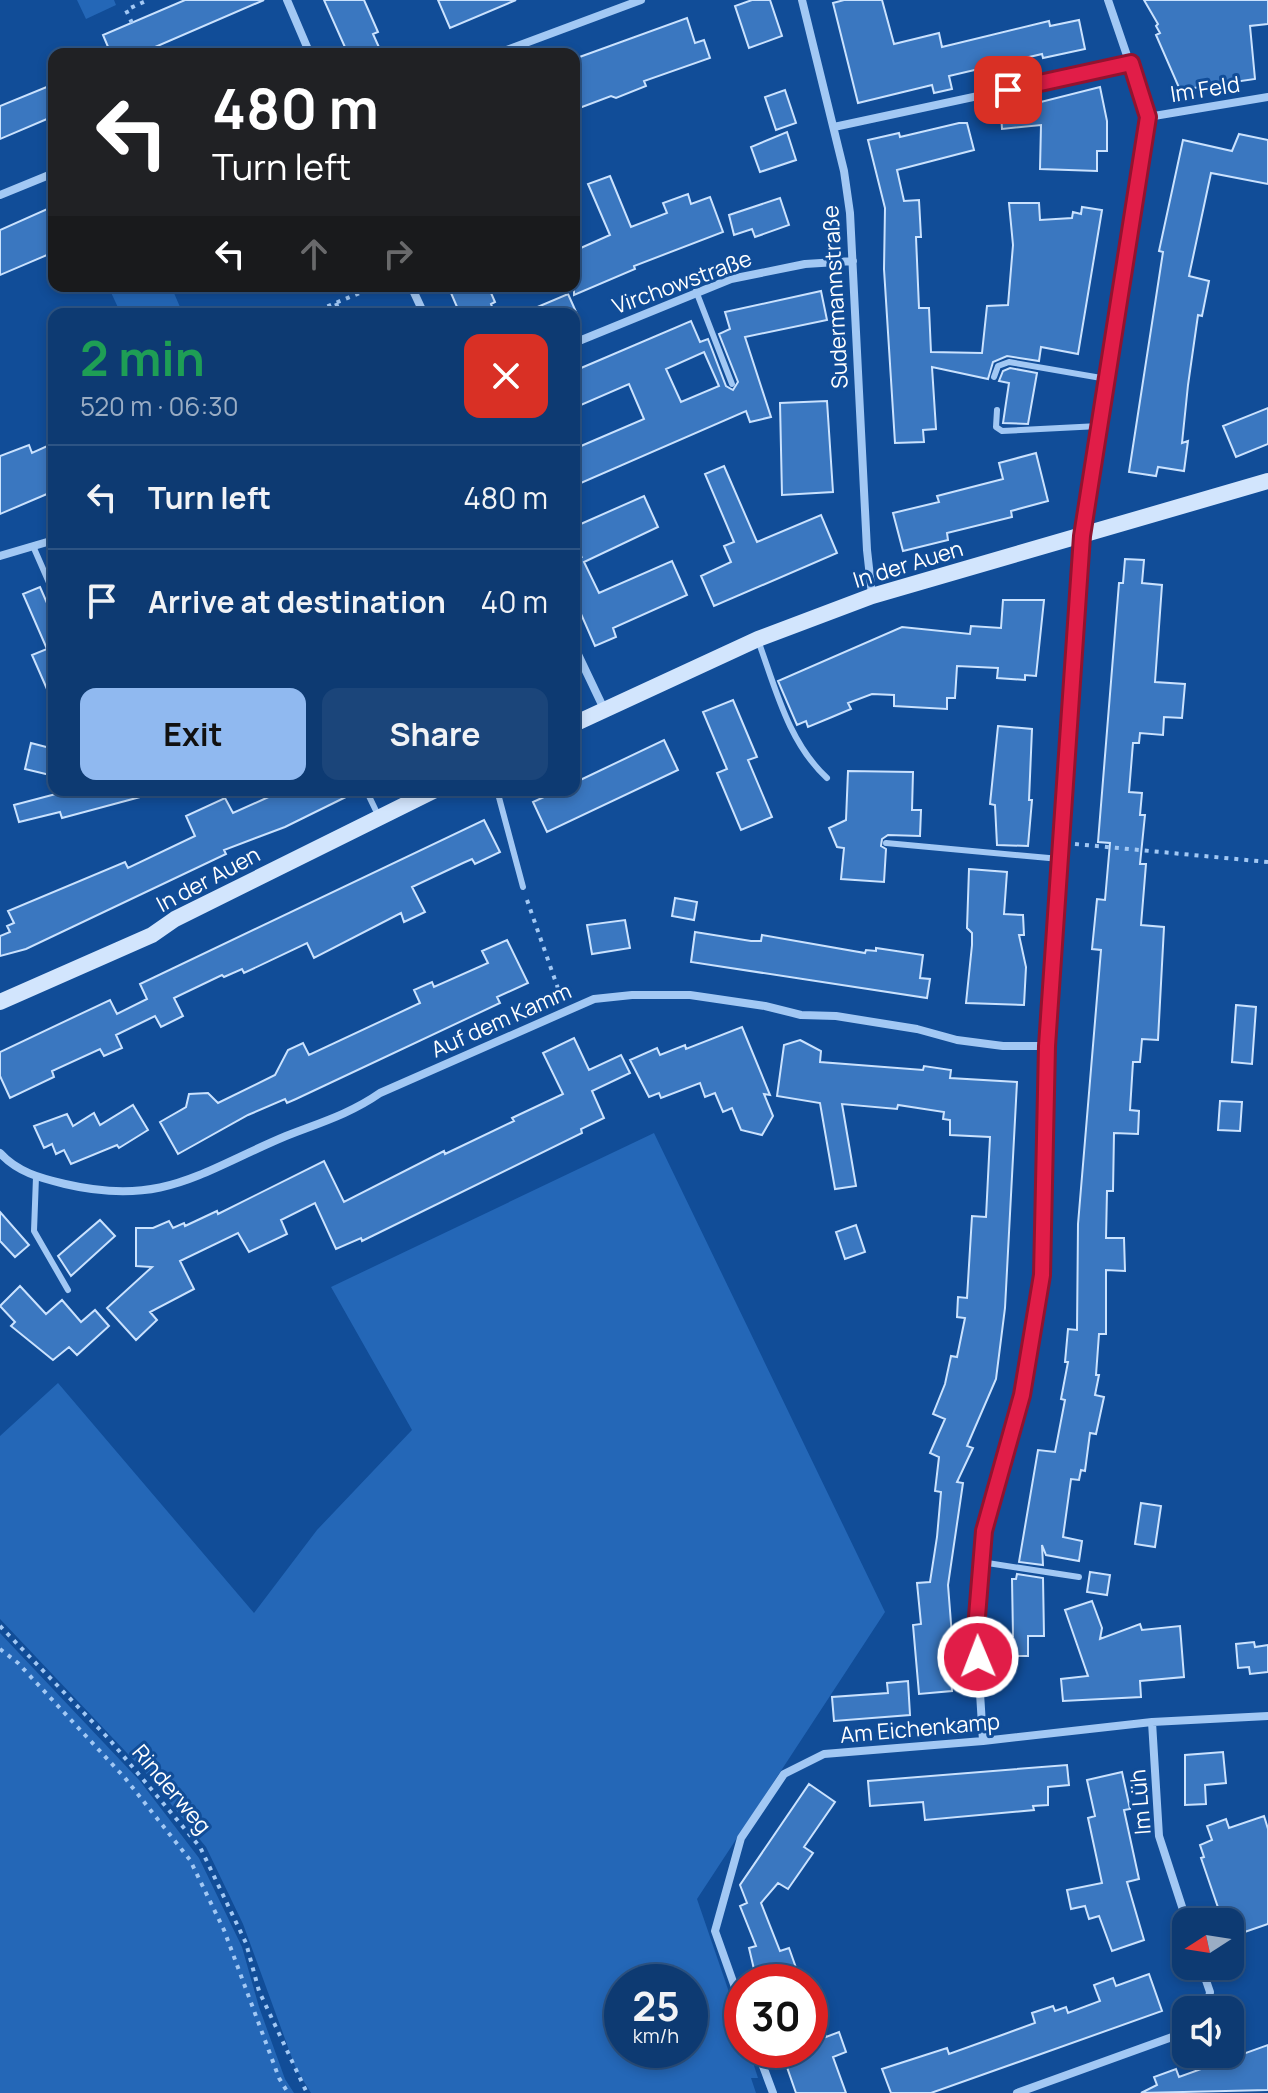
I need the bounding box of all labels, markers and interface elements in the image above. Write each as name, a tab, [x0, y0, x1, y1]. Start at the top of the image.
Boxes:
pin	[974, 56, 1042, 124]
icon: arrive	[986, 68, 1030, 112]
text: 480 m	[212, 69, 379, 146]
street label: Im Feld	[1168, 69, 1242, 109]
icon: left	[80, 80, 184, 184]
text: Turn left	[212, 142, 351, 191]
street label: Sudermannstraße	[815, 204, 855, 389]
icon: left	[208, 232, 252, 276]
icon: ahead	[292, 232, 336, 276]
icon: right	[376, 232, 420, 276]
street label: Virchowstraße	[608, 243, 756, 321]
text: 2 min	[80, 325, 205, 390]
button: close	[464, 334, 548, 418]
text: 520 m · 06:30	[80, 388, 239, 424]
icon: left	[80, 475, 124, 519]
text: Turn left	[148, 477, 271, 518]
text: 480 m	[463, 477, 548, 518]
street label: In der Auen	[849, 533, 967, 595]
icon: arrive	[80, 579, 124, 623]
text: Arrive at destination	[148, 581, 446, 622]
text: 40 m	[481, 581, 548, 622]
button: Exit	[80, 688, 306, 780]
button: Share	[322, 688, 548, 780]
street label: In der Auen	[151, 839, 265, 919]
street label: Auf dem Kamm	[426, 976, 576, 1064]
position arrow	[936, 1615, 1020, 1699]
street label: Am Eichenkamp	[839, 1706, 1001, 1750]
street label: Rinderweg	[126, 1738, 218, 1840]
street label: Im Lüh	[1122, 1768, 1158, 1836]
north arrow	[1172, 1908, 1244, 1980]
map controls	[1172, 1908, 1244, 2068]
speed limit sign: 30	[724, 1964, 828, 2068]
text: 25	[632, 1978, 680, 2033]
button: sound	[1172, 1996, 1244, 2068]
text: km/h	[633, 2022, 679, 2049]

